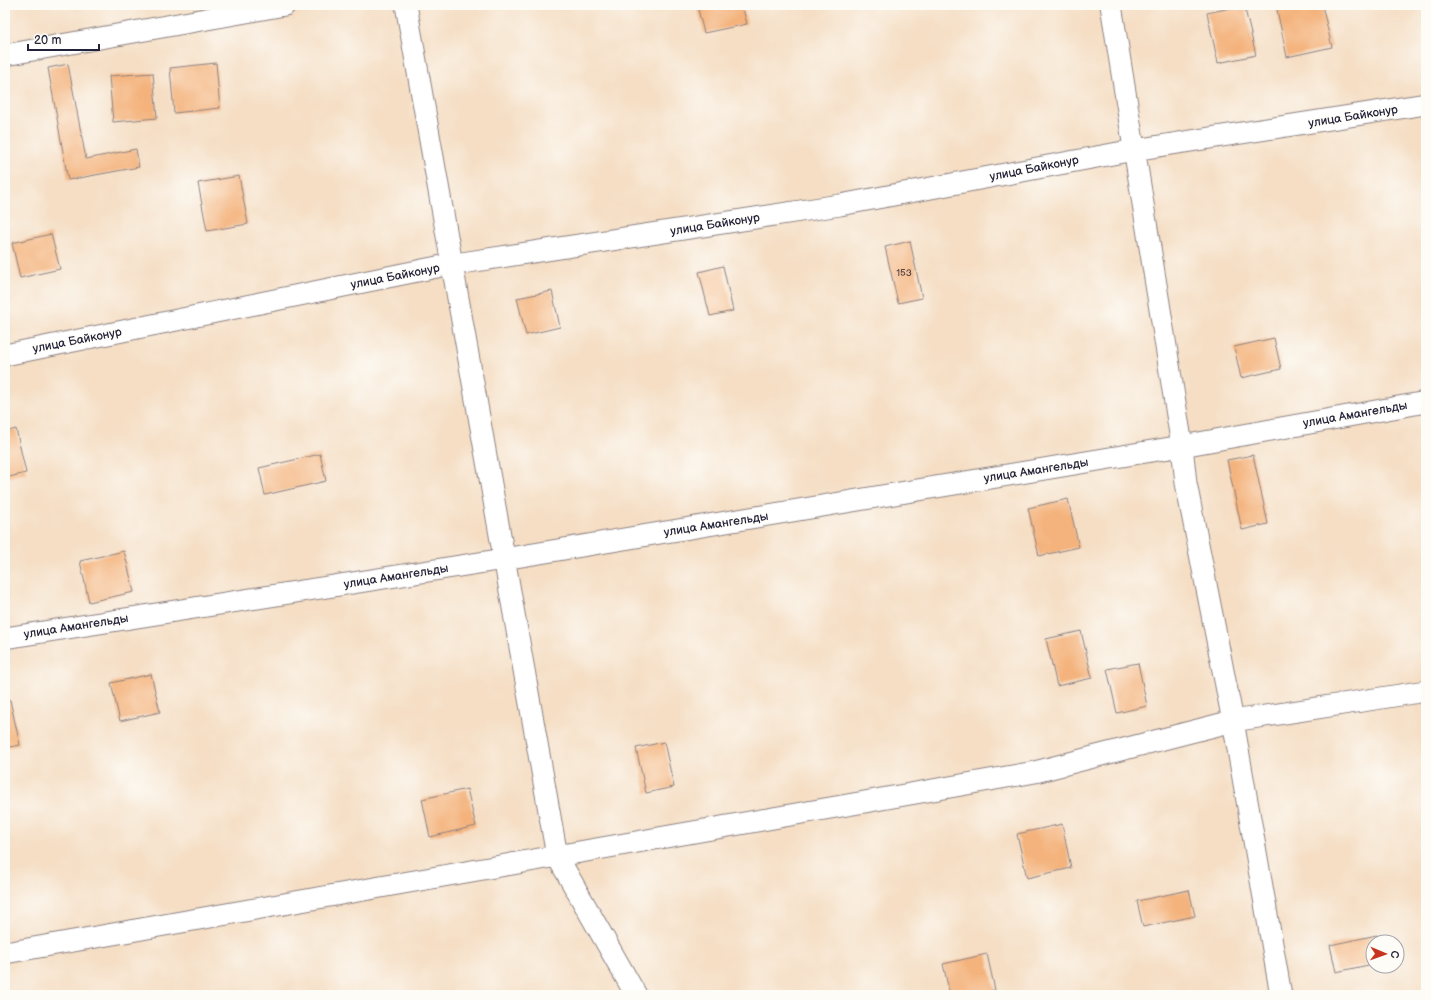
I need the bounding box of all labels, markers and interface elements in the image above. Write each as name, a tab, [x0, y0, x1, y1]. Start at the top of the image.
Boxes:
scale bar	[28, 26, 99, 52]
text: 20 m	[34, 33, 61, 48]
street label: улица Байконур	[1307, 102, 1399, 131]
street label: улица Байконур	[988, 152, 1080, 184]
street label: улица Байконур	[669, 210, 761, 239]
street label: улица Байконур	[349, 260, 441, 292]
house number: 153	[896, 267, 912, 279]
street label: улица Байконур	[31, 324, 123, 356]
street label: улица Амангельды	[1302, 398, 1408, 431]
street label: улица Амангельды	[983, 455, 1089, 486]
street label: улица Амангельды	[663, 509, 769, 540]
street label: улица Амангельды	[343, 561, 449, 592]
street label: улица Амангельды	[23, 611, 129, 642]
north arrow	[1365, 934, 1405, 974]
text: С	[1388, 950, 1401, 959]

